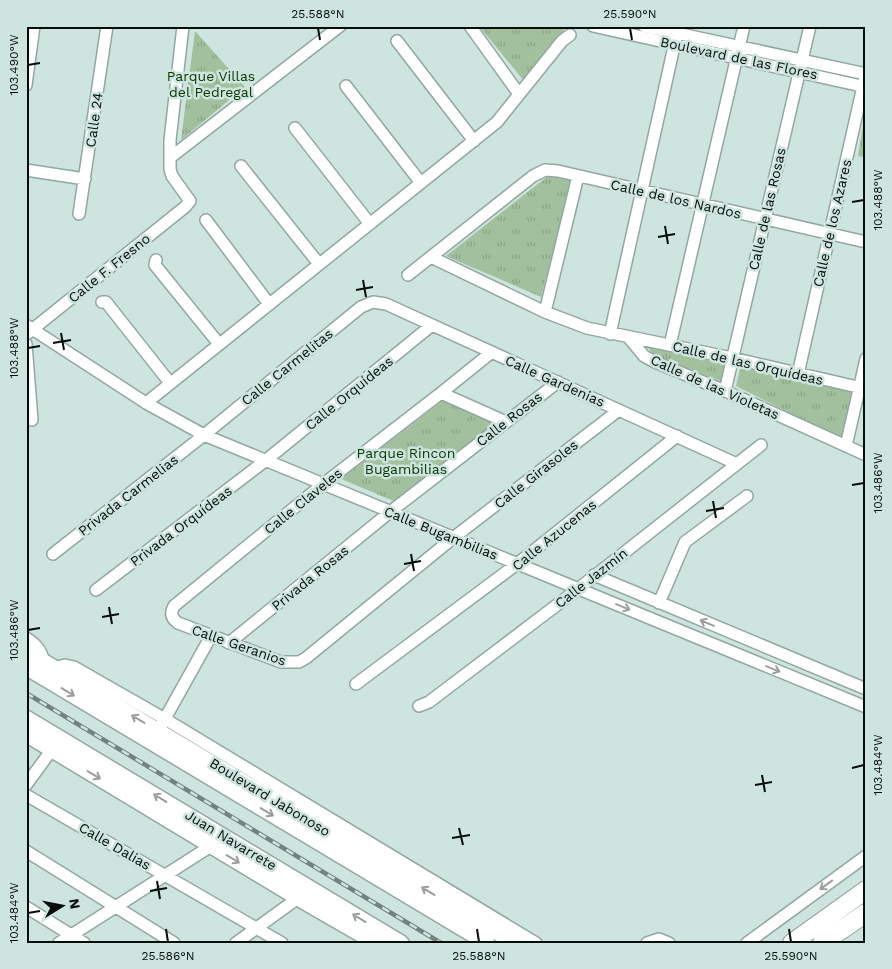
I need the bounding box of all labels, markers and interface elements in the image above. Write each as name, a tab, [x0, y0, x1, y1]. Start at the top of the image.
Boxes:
text: 25.588°N	[291, 7, 345, 21]
text: 25.590°N	[603, 7, 657, 21]
street label: Boulevard de las Flores	[659, 33, 819, 83]
text: 103.490°W	[7, 34, 21, 96]
park label: Parque Villas del Pedregal	[167, 68, 255, 100]
street label: Calle 24	[82, 92, 106, 148]
street label: Calle de las Rosas	[745, 146, 789, 272]
street label: Calle de los Azares	[810, 158, 854, 288]
text: 103.488°W	[871, 169, 885, 231]
street label: Calle de los Nardos	[609, 176, 743, 222]
street label: Calle F. Fresno	[65, 230, 153, 306]
text: 103.488°W	[7, 317, 21, 379]
street label: Calle Carmelitas	[238, 325, 336, 409]
street label: Calle de las Orquídeas	[671, 338, 825, 388]
street label: Calle de las Violetas	[648, 351, 782, 423]
street label: Calle Gardenias	[503, 352, 607, 410]
street label: Calle Orquídeas	[302, 353, 396, 433]
street label: Calle Rosas	[473, 388, 545, 450]
street label: Calle Girasoles	[491, 436, 581, 512]
park label: Parque Rincon Bugambilias	[357, 445, 455, 477]
street label: Privada Carmelias	[75, 451, 181, 539]
text: 103.486°W	[871, 452, 885, 514]
street label: Calle Claveles	[261, 465, 345, 537]
street label: Privada Orquídeas	[127, 482, 235, 570]
street label: Calle Azucenas	[509, 496, 599, 574]
street label: Calle Bugambilias	[382, 503, 500, 563]
street label: Privada Rosas	[268, 542, 352, 614]
street label: Calle Jazmín	[552, 545, 630, 611]
text: 103.486°W	[7, 599, 21, 661]
one-way arrow	[615, 603, 630, 612]
one-way arrow	[700, 618, 715, 628]
street label: Calle Geranios	[190, 621, 288, 669]
one-way arrow	[766, 665, 781, 674]
one-way arrow	[60, 687, 74, 697]
one-way arrow	[131, 714, 145, 724]
text: 103.484°W	[871, 734, 885, 796]
street label: Boulevard Jabonoso	[207, 755, 333, 839]
one-way arrow	[86, 771, 100, 781]
one-way arrow	[153, 792, 167, 802]
street label: Juan Navarrete	[182, 806, 280, 874]
one-way arrow	[260, 807, 274, 817]
street label: Calle Dalias	[76, 819, 154, 873]
one-way arrow	[226, 853, 240, 864]
one-way arrow	[819, 880, 833, 890]
text: 103.484°W	[7, 882, 21, 944]
north arrow	[38, 882, 88, 932]
one-way arrow	[422, 885, 436, 895]
text: N	[66, 897, 84, 910]
one-way arrow	[352, 912, 366, 922]
text: 25.586°N	[141, 949, 195, 963]
text: 25.588°N	[452, 949, 506, 963]
text: 25.590°N	[764, 949, 818, 963]

